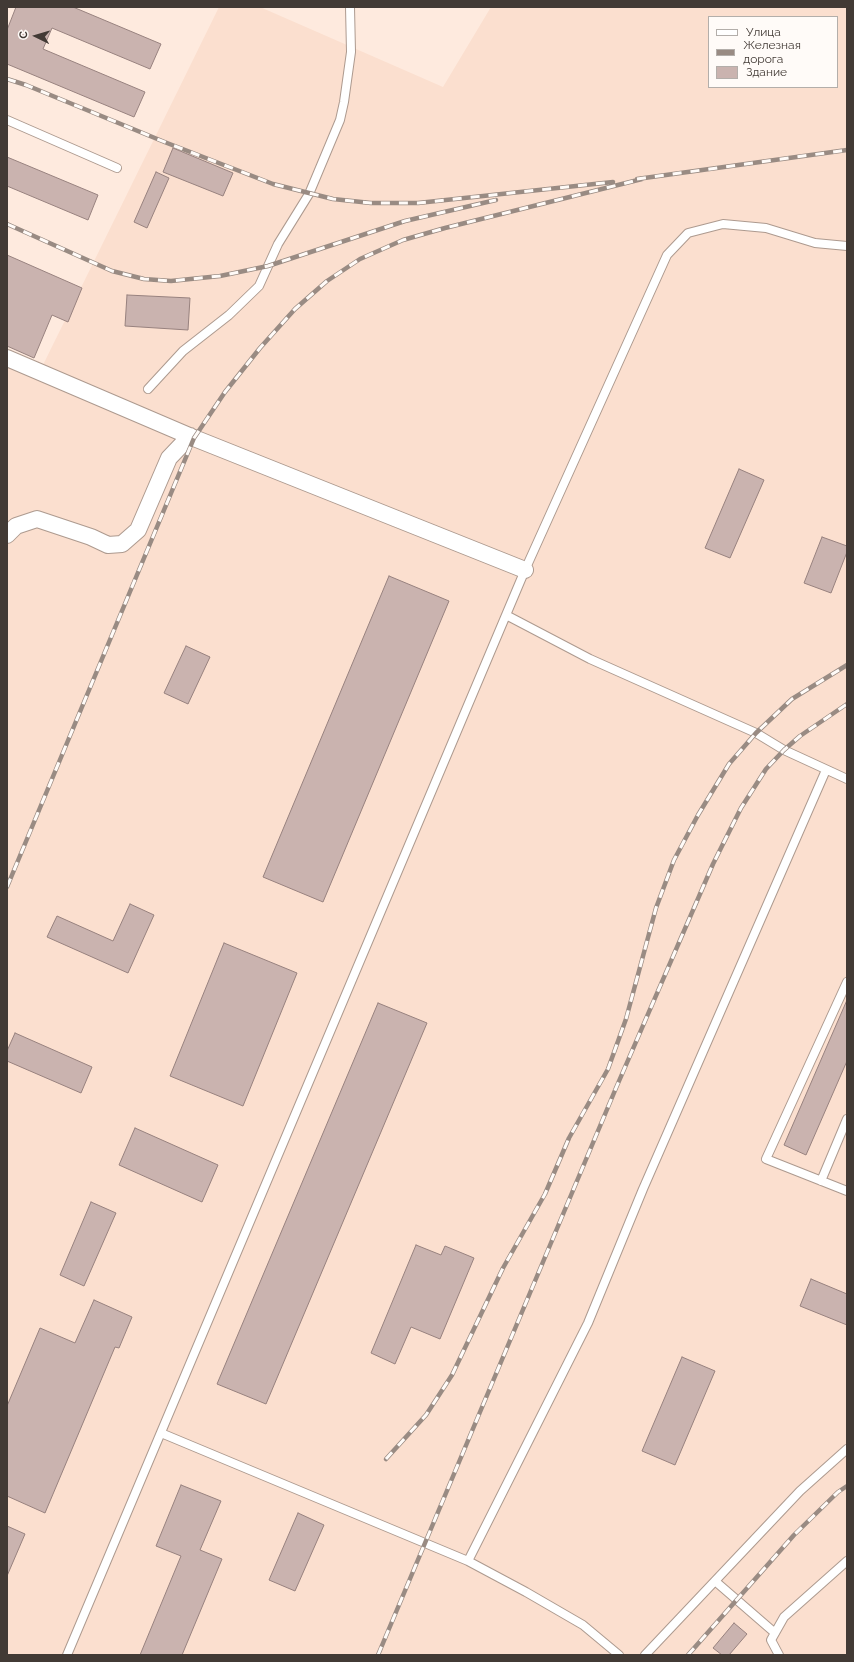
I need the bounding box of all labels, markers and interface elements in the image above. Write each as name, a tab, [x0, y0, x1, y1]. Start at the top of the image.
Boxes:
north arrow	[16, 16, 56, 56]
legend	[708, 16, 838, 88]
text: Улица	[746, 25, 781, 39]
text: С	[17, 31, 30, 39]
text: Железная дорога	[743, 38, 801, 66]
text: Здание	[746, 65, 787, 79]

